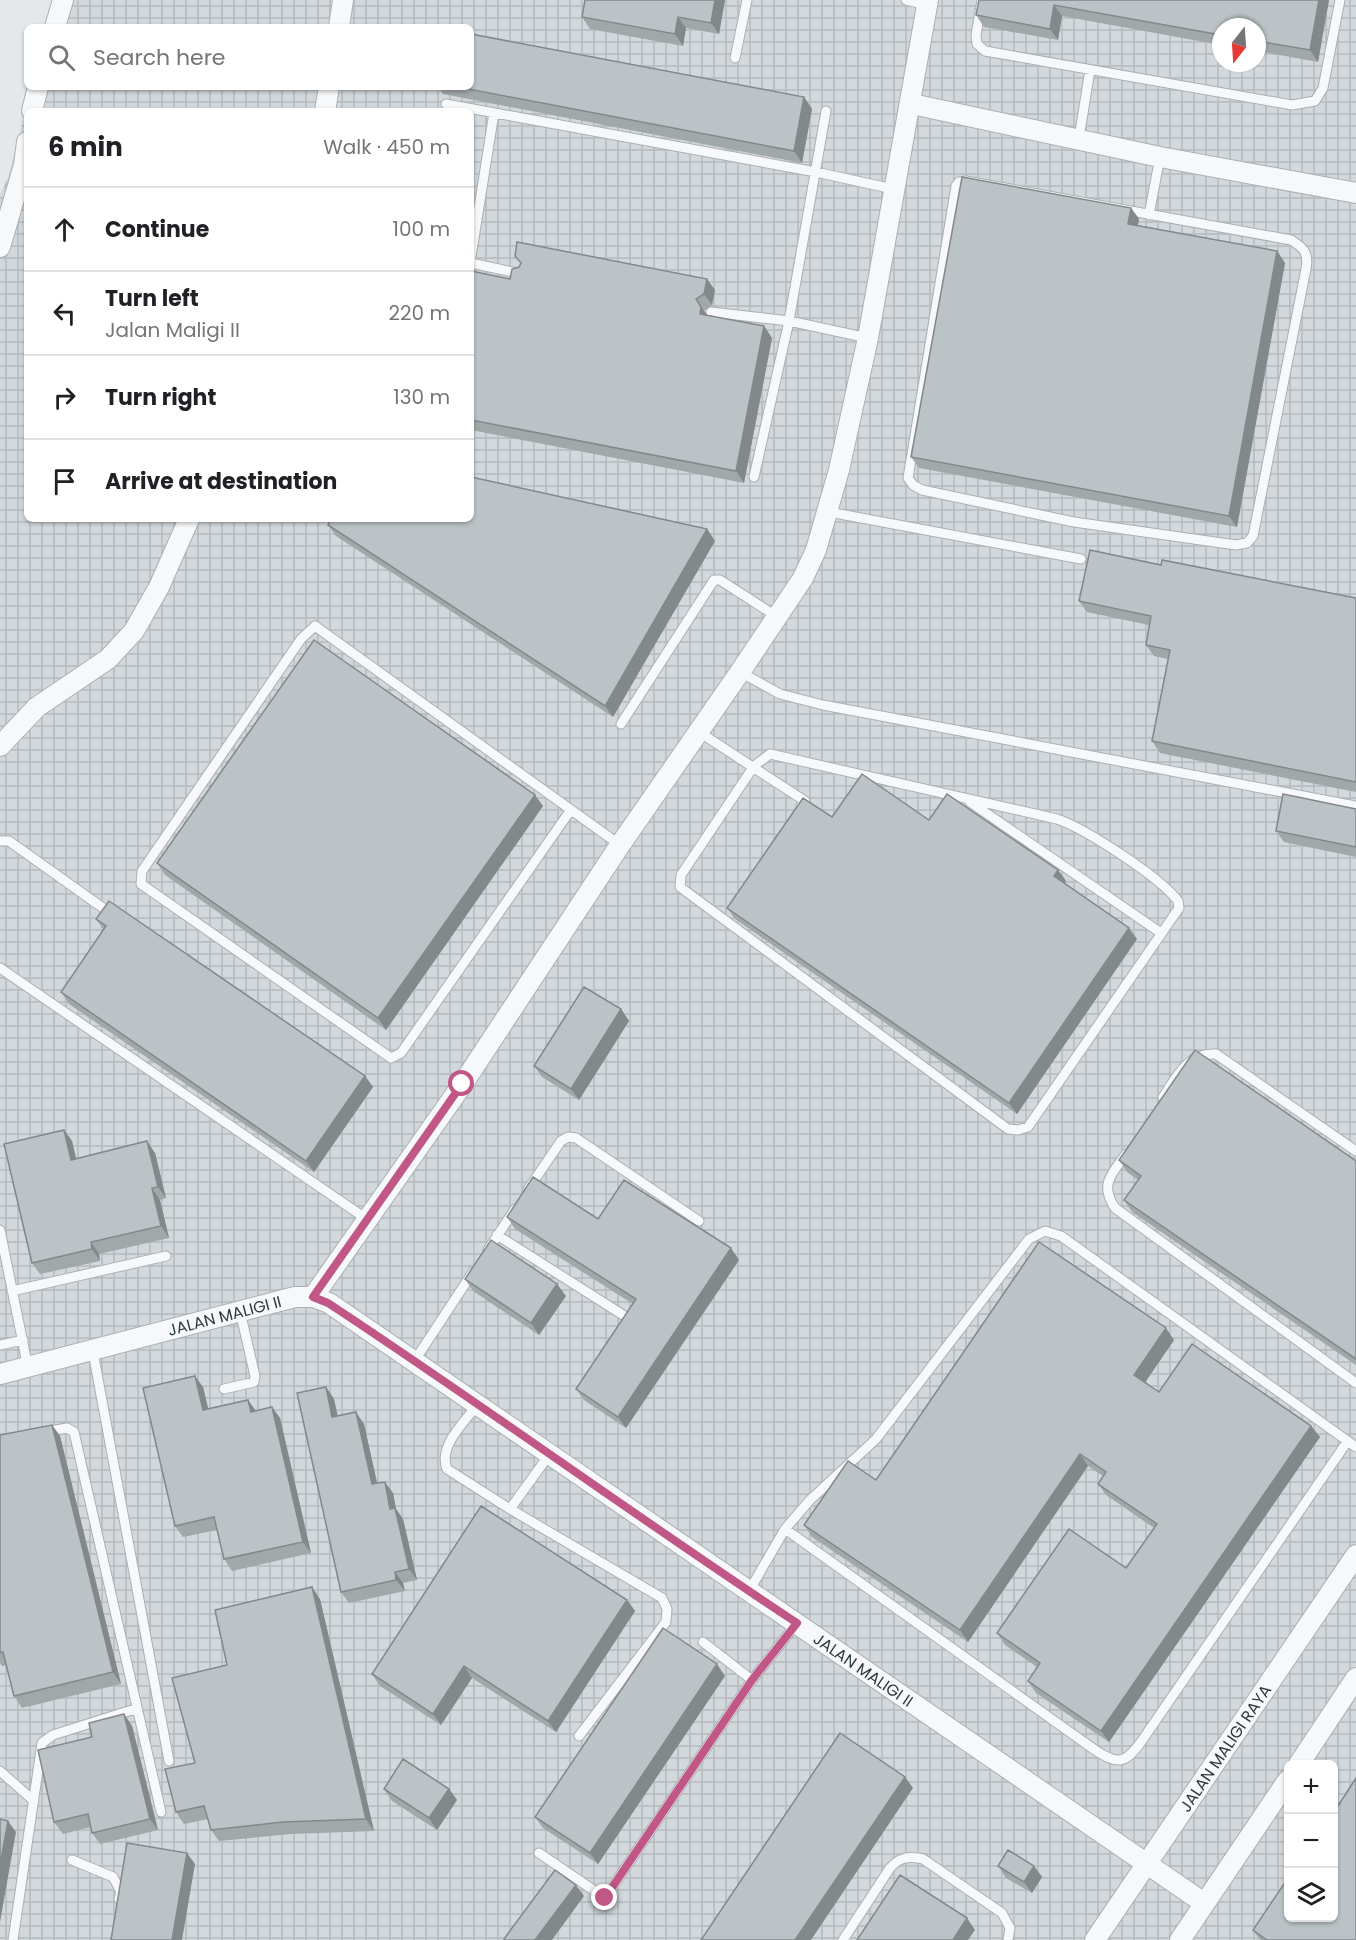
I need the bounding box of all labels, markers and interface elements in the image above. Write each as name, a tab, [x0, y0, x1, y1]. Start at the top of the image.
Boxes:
north arrow	[1212, 18, 1266, 72]
search box	[24, 24, 474, 90]
icon: search	[45, 41, 78, 74]
text: Search here	[93, 42, 226, 73]
text: 6 min	[48, 129, 123, 165]
text: Walk · 450 m	[323, 133, 450, 161]
icon: ahead	[48, 213, 81, 246]
text: Continue	[105, 214, 209, 245]
text: 100 m	[393, 215, 450, 243]
text: Turn left	[105, 283, 199, 314]
icon: left	[48, 297, 81, 330]
text: 220 m	[389, 299, 450, 327]
text: Jalan Maligi II	[105, 316, 240, 344]
icon: right	[48, 381, 81, 414]
text: Turn right	[105, 382, 216, 413]
text: 130 m	[393, 383, 450, 411]
icon: arrive	[48, 465, 81, 498]
text: Arrive at destination	[105, 466, 337, 497]
route start	[448, 1070, 474, 1096]
street label: JALAN MALIGI II	[165, 1290, 284, 1342]
street label: JALAN MALIGI II	[809, 1627, 918, 1712]
street label: JALAN MALIGI RAYA	[1174, 1680, 1277, 1817]
map controls	[1284, 1760, 1338, 1922]
button: +	[1284, 1760, 1338, 1814]
button: −	[1284, 1814, 1338, 1868]
button: layers	[1284, 1868, 1338, 1922]
route end	[591, 1884, 617, 1910]

